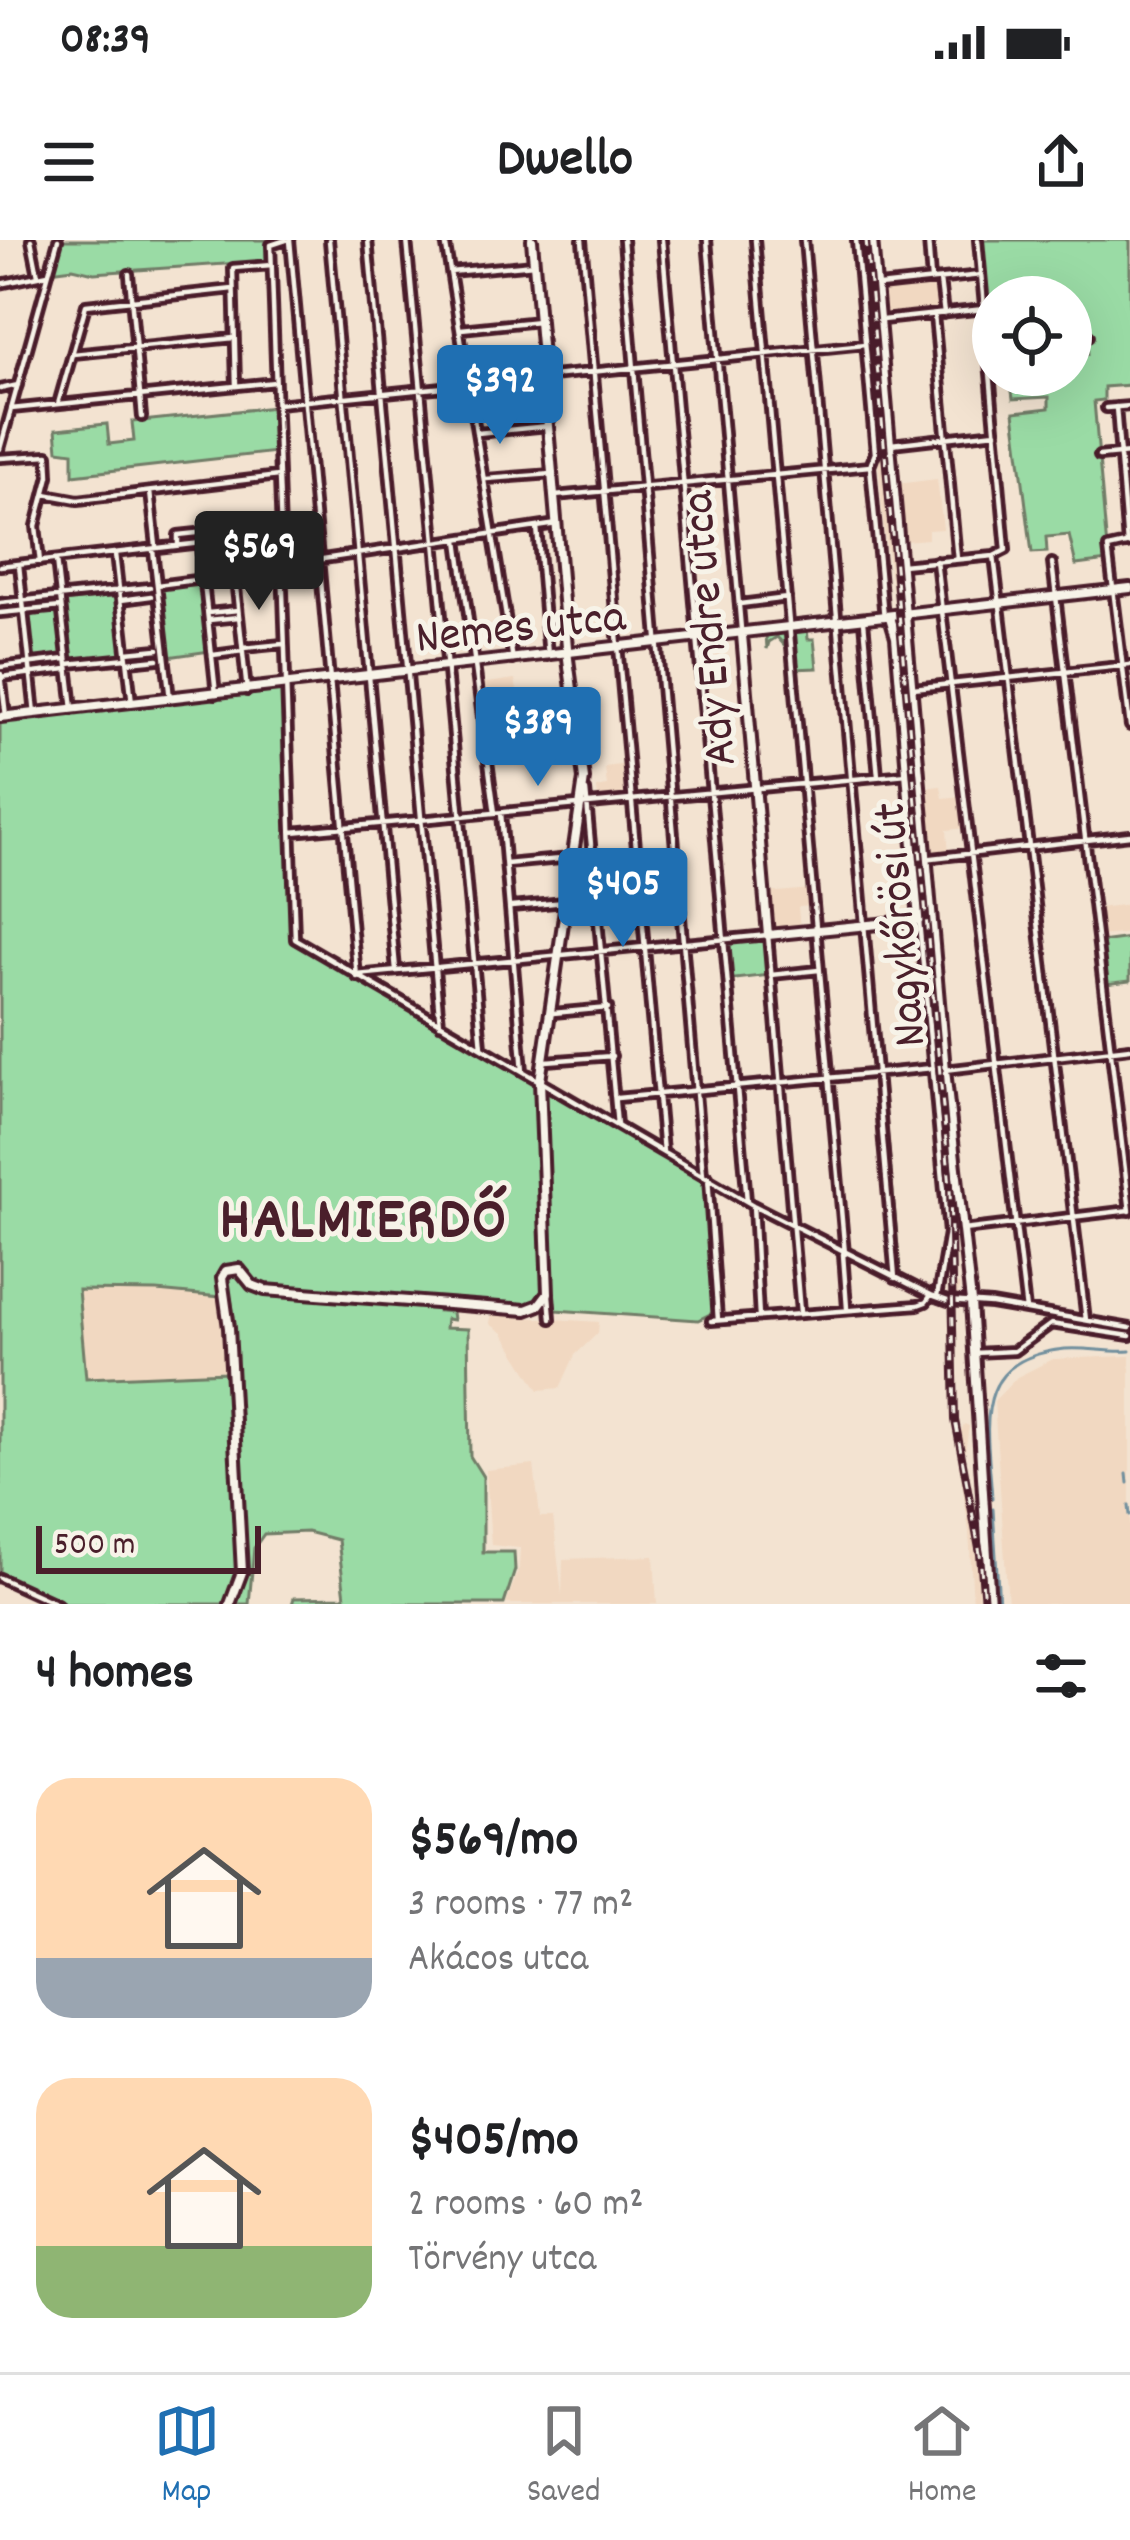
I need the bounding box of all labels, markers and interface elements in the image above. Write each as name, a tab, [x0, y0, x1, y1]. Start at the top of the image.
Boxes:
text: 08:39	[60, 10, 151, 74]
text: Dwello	[497, 124, 633, 201]
icon: menu	[36, 129, 102, 195]
icon: share	[1028, 129, 1094, 195]
map controls	[972, 276, 1092, 396]
button: locate	[972, 276, 1092, 396]
pin: $392	[429, 345, 571, 447]
text: $392	[464, 356, 536, 411]
street label: Ady Endre utca	[666, 487, 759, 769]
pin: $569	[188, 511, 330, 613]
text: $569	[222, 522, 296, 577]
street label: Nemes utca	[413, 585, 630, 676]
pin: $389	[467, 687, 609, 789]
text: $389	[503, 698, 573, 753]
street label: Nagykőrösi út	[858, 799, 949, 1050]
pin: $405	[552, 848, 694, 950]
text: $405	[585, 859, 661, 914]
district label: HALMIERDŐ	[220, 1181, 508, 1267]
scale bar	[36, 1520, 261, 1573]
text: 500 m	[54, 1523, 135, 1570]
text: 4 homes	[36, 1640, 194, 1712]
icon: filters	[1028, 1643, 1094, 1709]
text: $569/mo	[408, 1807, 578, 1879]
icon: home	[132, 1826, 276, 1970]
text: 3 rooms · 77 m²	[408, 1879, 633, 1934]
text: Akácos utca	[408, 1934, 588, 1989]
text: $405/mo	[408, 2107, 579, 2179]
icon: home	[132, 2126, 276, 2270]
text: 2 rooms · 60 m²	[408, 2179, 643, 2234]
text: Törvény utca	[408, 2234, 596, 2289]
tab: Map	[154, 2398, 220, 2517]
tab: Saved	[527, 2398, 601, 2517]
tab: Home	[908, 2398, 976, 2517]

